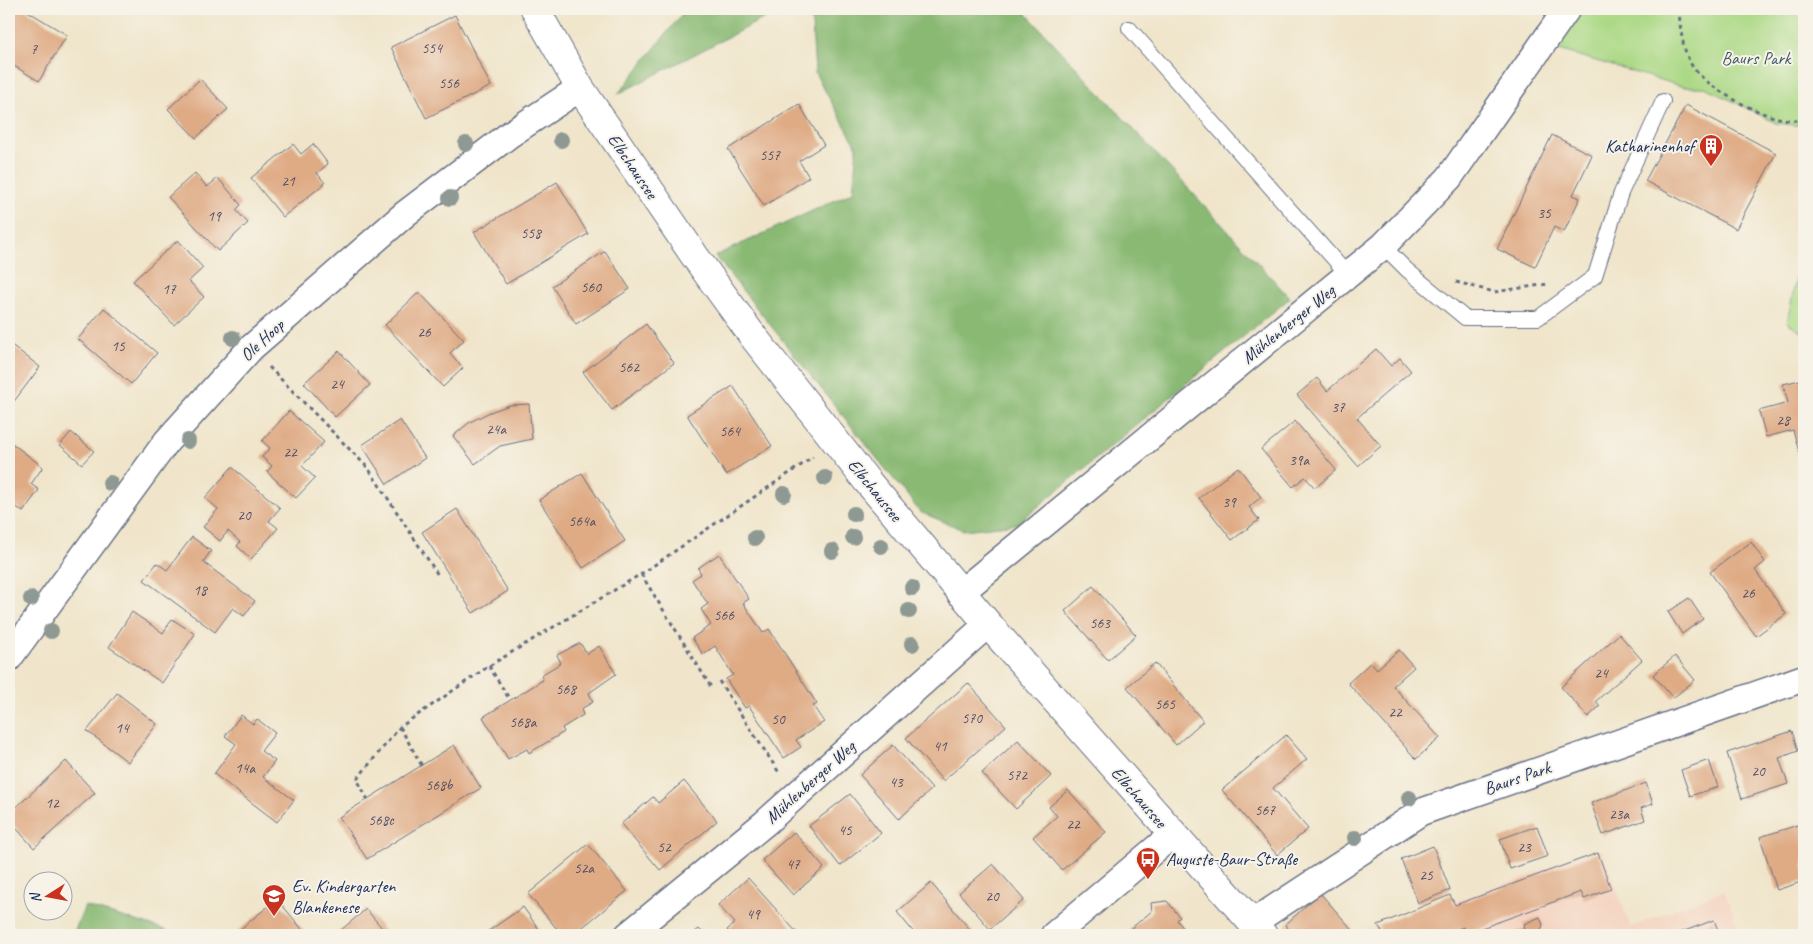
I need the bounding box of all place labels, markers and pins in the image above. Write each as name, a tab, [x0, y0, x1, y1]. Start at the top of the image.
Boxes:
building icon: Katharinenhof	[1698, 133, 1724, 167]
place label: Katharinenhof	[1605, 135, 1698, 157]
bus stop icon: Auguste-Baur-Straße	[1135, 846, 1161, 880]
place label: Auguste-Baur-Straße	[1166, 848, 1298, 870]
place label: Ev. Kindergarten Blankenese	[292, 875, 396, 918]
school or university icon: Ev. Kindergarten Blankenese	[261, 883, 287, 917]

